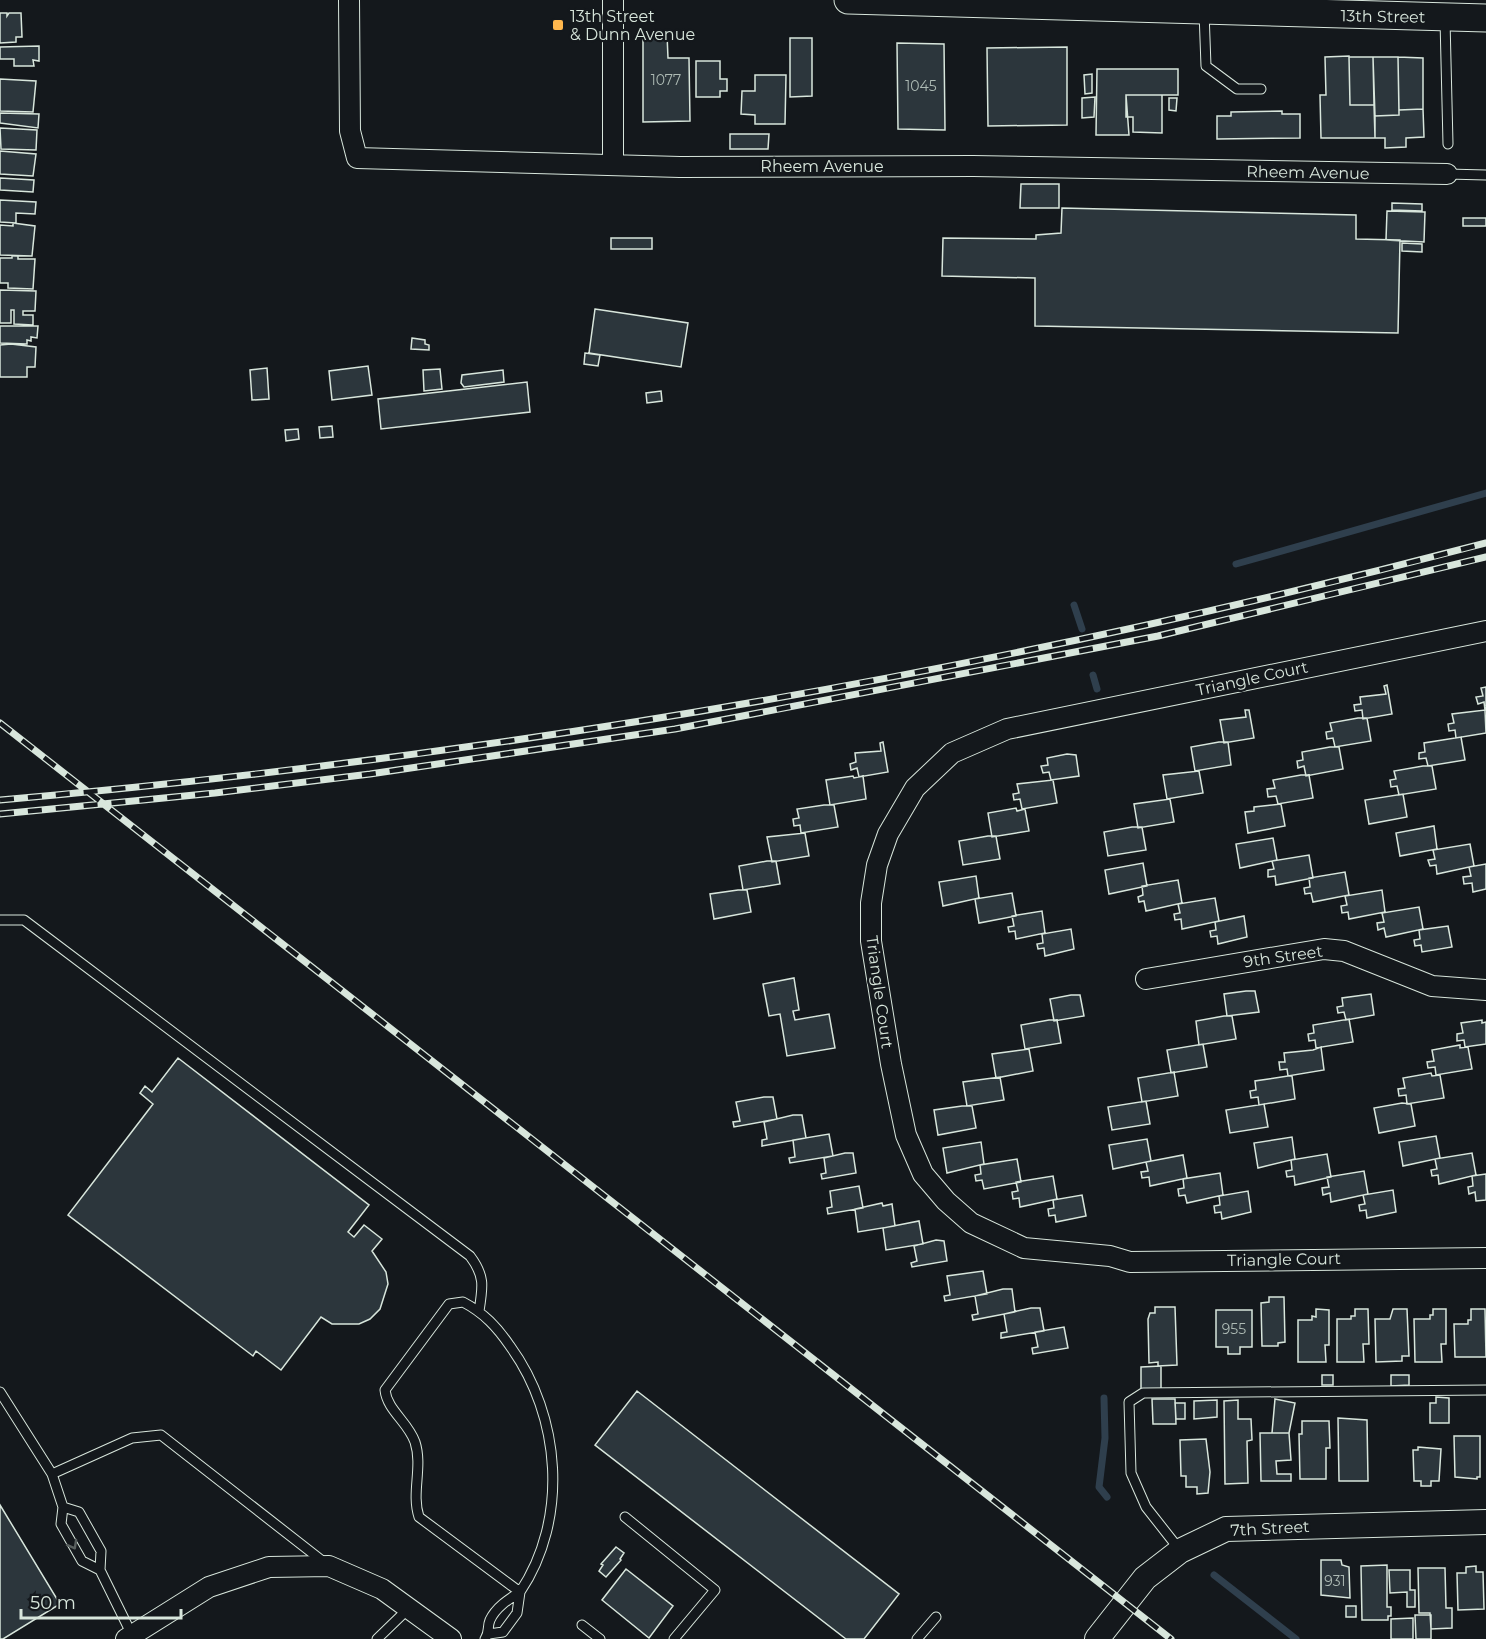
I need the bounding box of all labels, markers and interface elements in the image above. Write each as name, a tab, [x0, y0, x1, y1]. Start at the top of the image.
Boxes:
street label: 13th Street	[1340, 6, 1426, 27]
place label: 13th Street & Dunn Avenue	[570, 7, 695, 44]
marker: 13th Street & Dunn Avenue	[551, 18, 565, 32]
house number: 1077	[651, 71, 681, 89]
house number: 1045	[905, 77, 937, 95]
street label: Rheem Avenue	[760, 157, 884, 176]
street label: Rheem Avenue	[1246, 162, 1370, 183]
street label: Triangle Court	[1194, 657, 1310, 700]
street label: Triangle Court	[862, 934, 897, 1050]
street label: 9th Street	[1242, 941, 1324, 971]
street label: Triangle Court	[1227, 1249, 1342, 1270]
house number: 955	[1222, 1320, 1246, 1338]
street label: 7th Street	[1230, 1517, 1311, 1540]
one-way arrow	[66, 1539, 77, 1549]
house number: 931	[1324, 1572, 1346, 1590]
scale bar	[21, 1582, 182, 1620]
text: 50 m	[30, 1592, 76, 1614]

